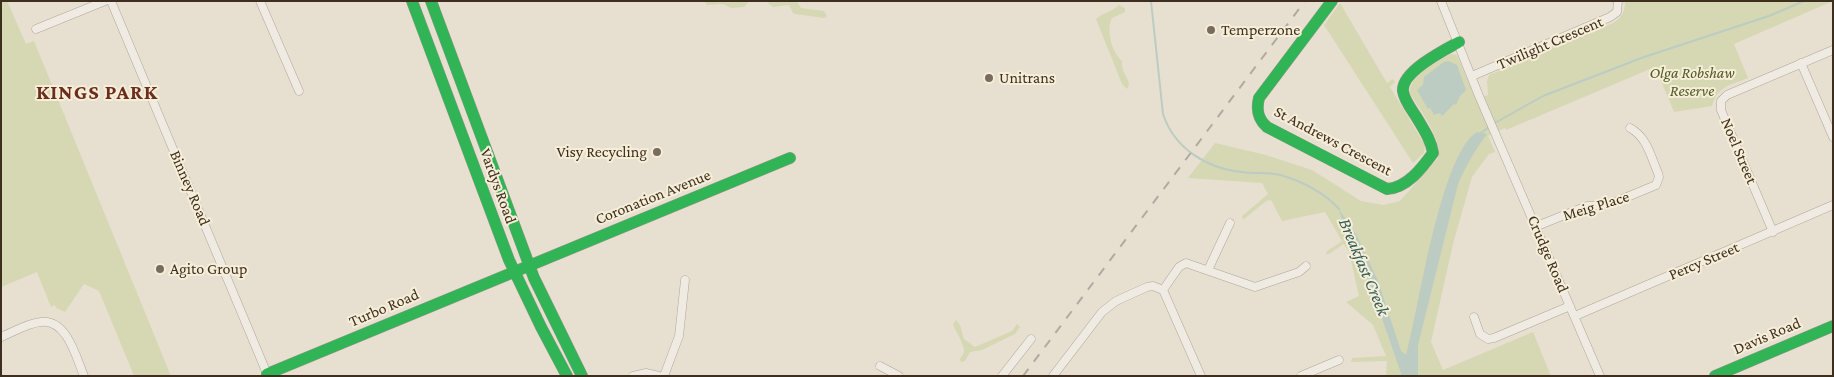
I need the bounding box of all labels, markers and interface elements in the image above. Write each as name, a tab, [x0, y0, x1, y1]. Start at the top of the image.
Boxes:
street label: Twilight Crescent	[1494, 12, 1606, 74]
place label: Temperzone	[1221, 20, 1300, 40]
marker: Temperzone	[1205, 24, 1217, 36]
park label: Olga Robshaw Reserve	[1649, 63, 1735, 101]
place label: Unitrans	[999, 68, 1055, 88]
marker: Unitrans	[983, 72, 995, 84]
district label: KINGS PARK	[35, 80, 159, 106]
street label: St Andrews Crescent	[1271, 102, 1395, 180]
street label: Noel Street	[1716, 115, 1762, 187]
place label: Visy Recycling	[556, 142, 647, 162]
street label: Vardys Road	[476, 146, 520, 226]
marker: Visy Recycling	[651, 146, 663, 158]
street label: Binney Road	[166, 147, 214, 229]
street label: Coronation Avenue	[593, 165, 713, 229]
street label: Meig Place	[1560, 187, 1632, 225]
street label: Crudge Road	[1523, 212, 1573, 296]
water label: Breakfast Creek	[1334, 215, 1394, 319]
street label: Percy Street	[1666, 238, 1742, 284]
place label: Agito Group	[170, 259, 247, 279]
marker: Agito Group	[154, 263, 166, 275]
street label: Turbo Road	[346, 285, 422, 331]
street label: Davis Road	[1730, 313, 1804, 359]

